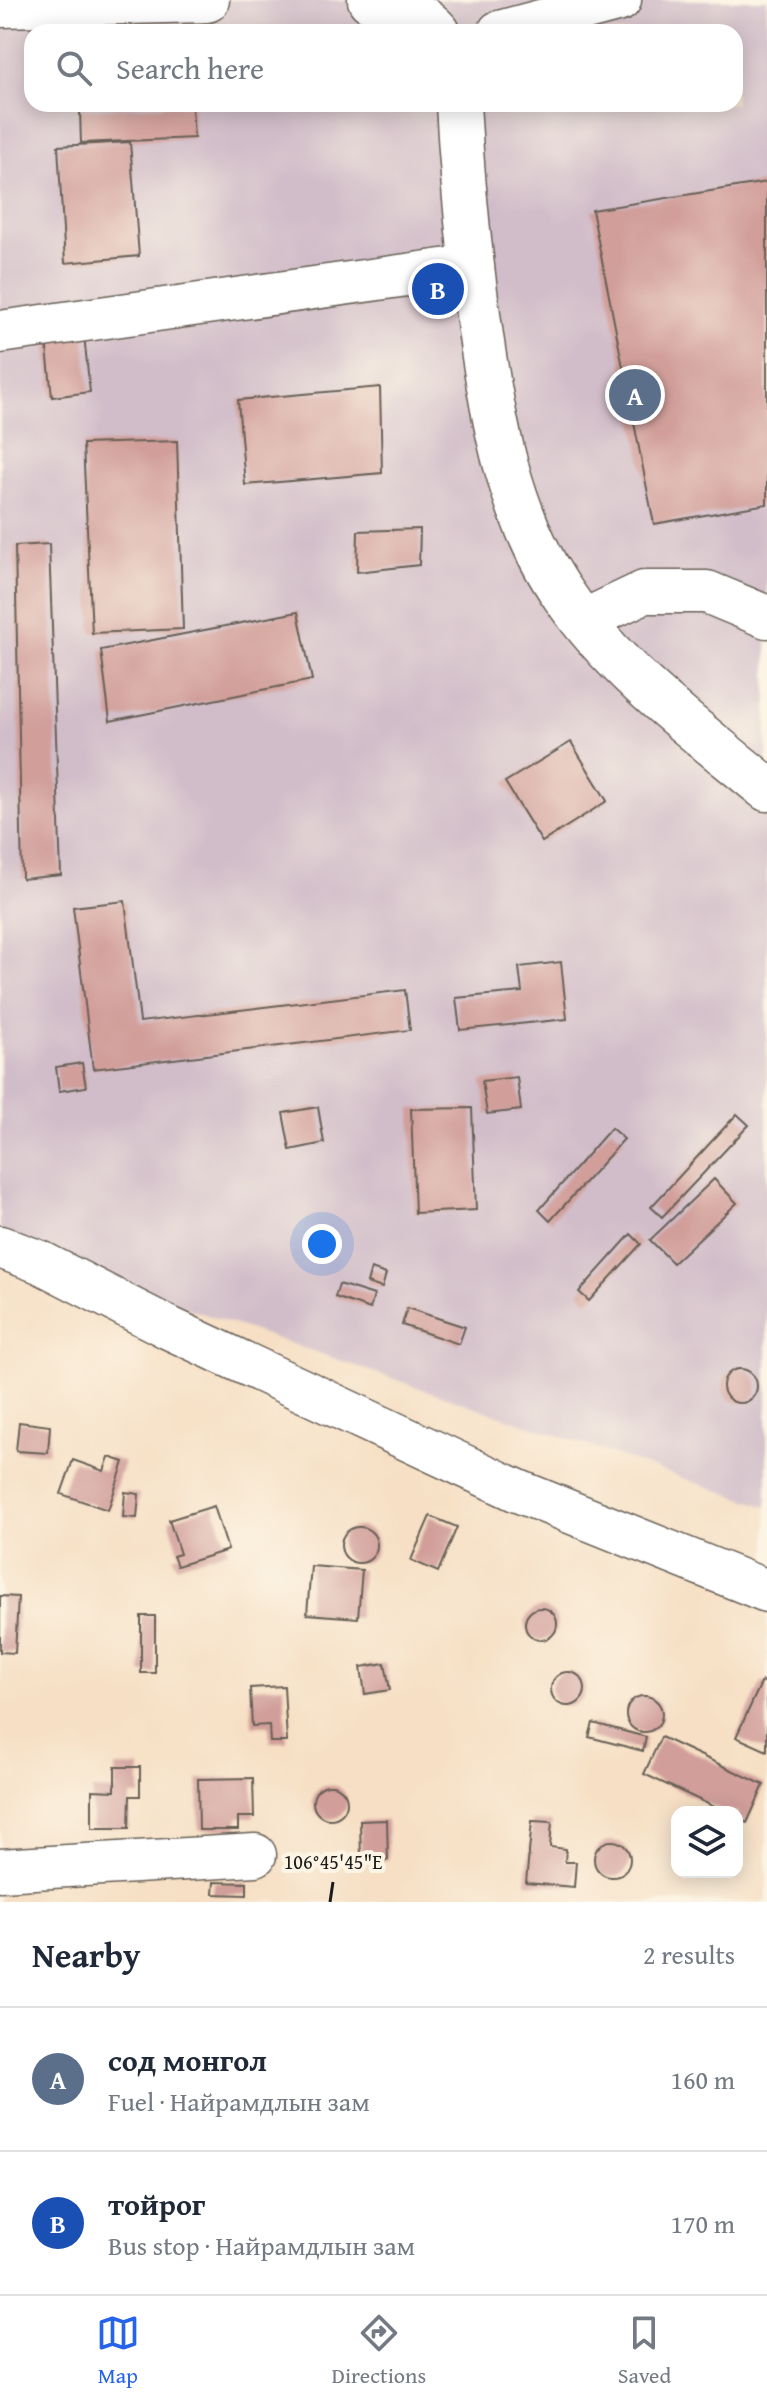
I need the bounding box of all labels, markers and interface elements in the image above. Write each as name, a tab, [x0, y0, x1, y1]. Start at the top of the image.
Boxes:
search box	[24, 24, 743, 112]
icon: search	[52, 46, 96, 90]
text: Search here	[116, 46, 264, 90]
pin: B	[412, 259, 464, 319]
pin: A	[609, 365, 661, 425]
your location	[302, 1224, 342, 1264]
map controls	[671, 1806, 743, 1878]
button: layers	[671, 1806, 743, 1878]
text: 106°45'45"E	[284, 1847, 382, 1876]
text: Nearby	[32, 1930, 141, 1979]
text: 2 results	[643, 1935, 735, 1974]
text: сод монгол	[108, 2038, 267, 2082]
text: A	[50, 2060, 66, 2099]
text: 160 m	[670, 2060, 735, 2099]
text: Fuel · Найрамдлын зам	[108, 2082, 370, 2121]
text: тойрог	[108, 2182, 205, 2226]
text: B	[50, 2204, 66, 2243]
text: 170 m	[670, 2204, 735, 2243]
text: Bus stop · Найрамдлын зам	[108, 2226, 415, 2265]
tab: Map	[96, 2311, 140, 2391]
tab: Directions	[332, 2311, 426, 2391]
tab: Saved	[618, 2311, 671, 2391]

